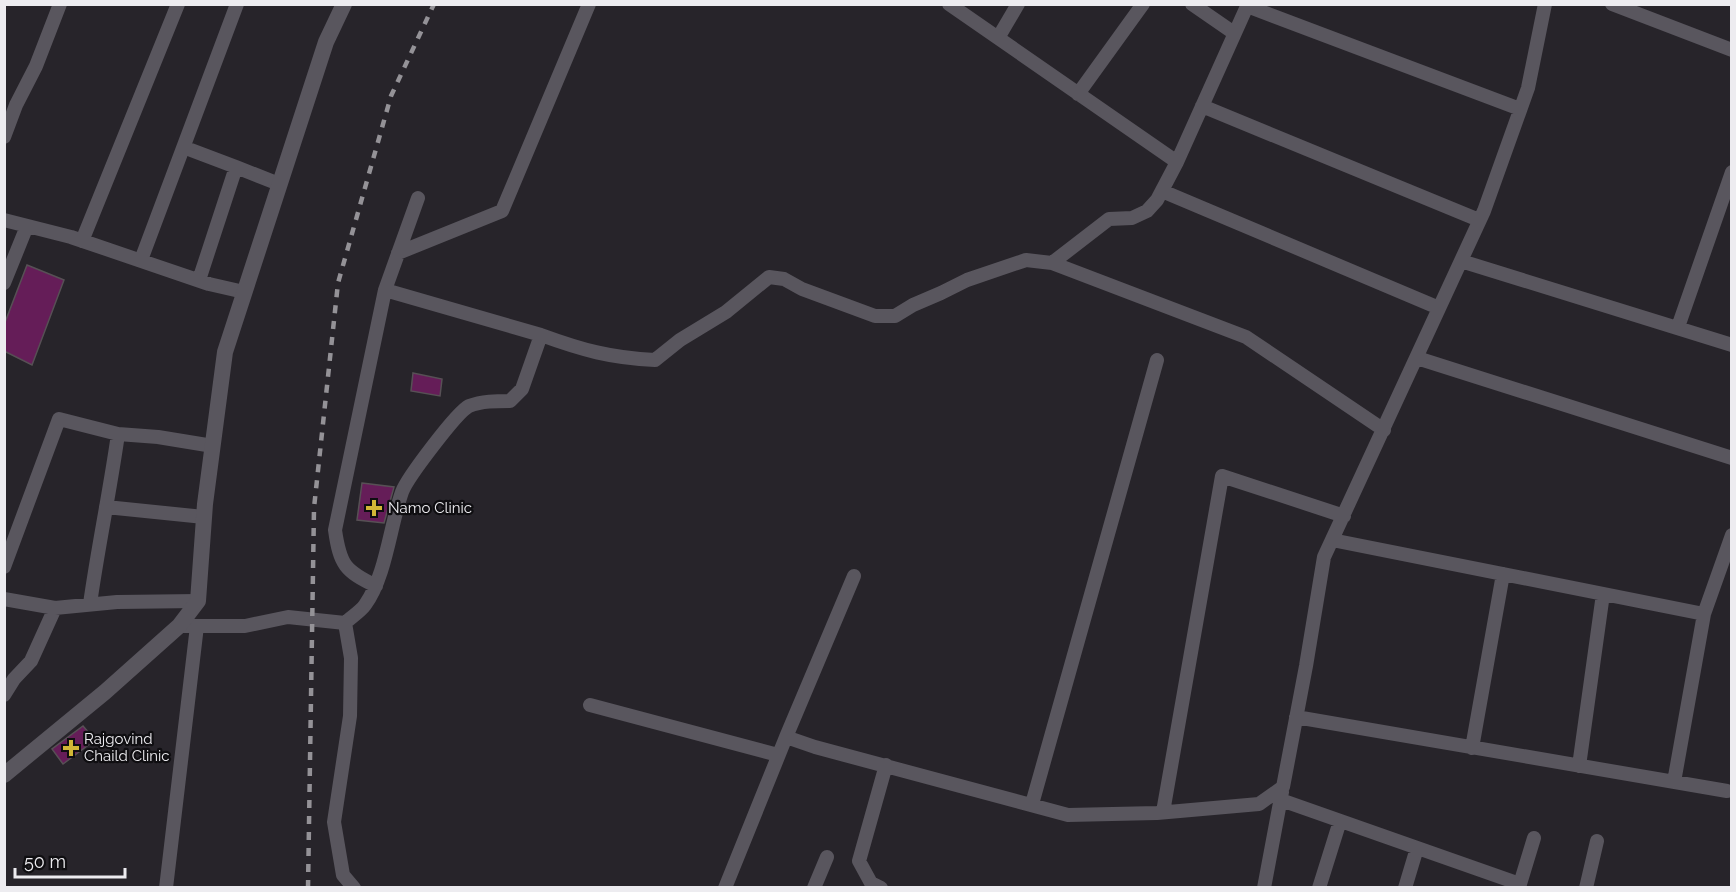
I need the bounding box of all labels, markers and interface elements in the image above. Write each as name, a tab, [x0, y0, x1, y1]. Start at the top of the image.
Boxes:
marker: Namo Clinic	[365, 499, 383, 517]
place label: Namo Clinic	[388, 499, 472, 517]
place label: Rajgovind Chaild Clinic	[84, 730, 170, 765]
marker: Rajgovind Chaild Clinic	[62, 739, 80, 757]
scale bar	[15, 841, 124, 879]
text: 50 m	[24, 851, 66, 872]

